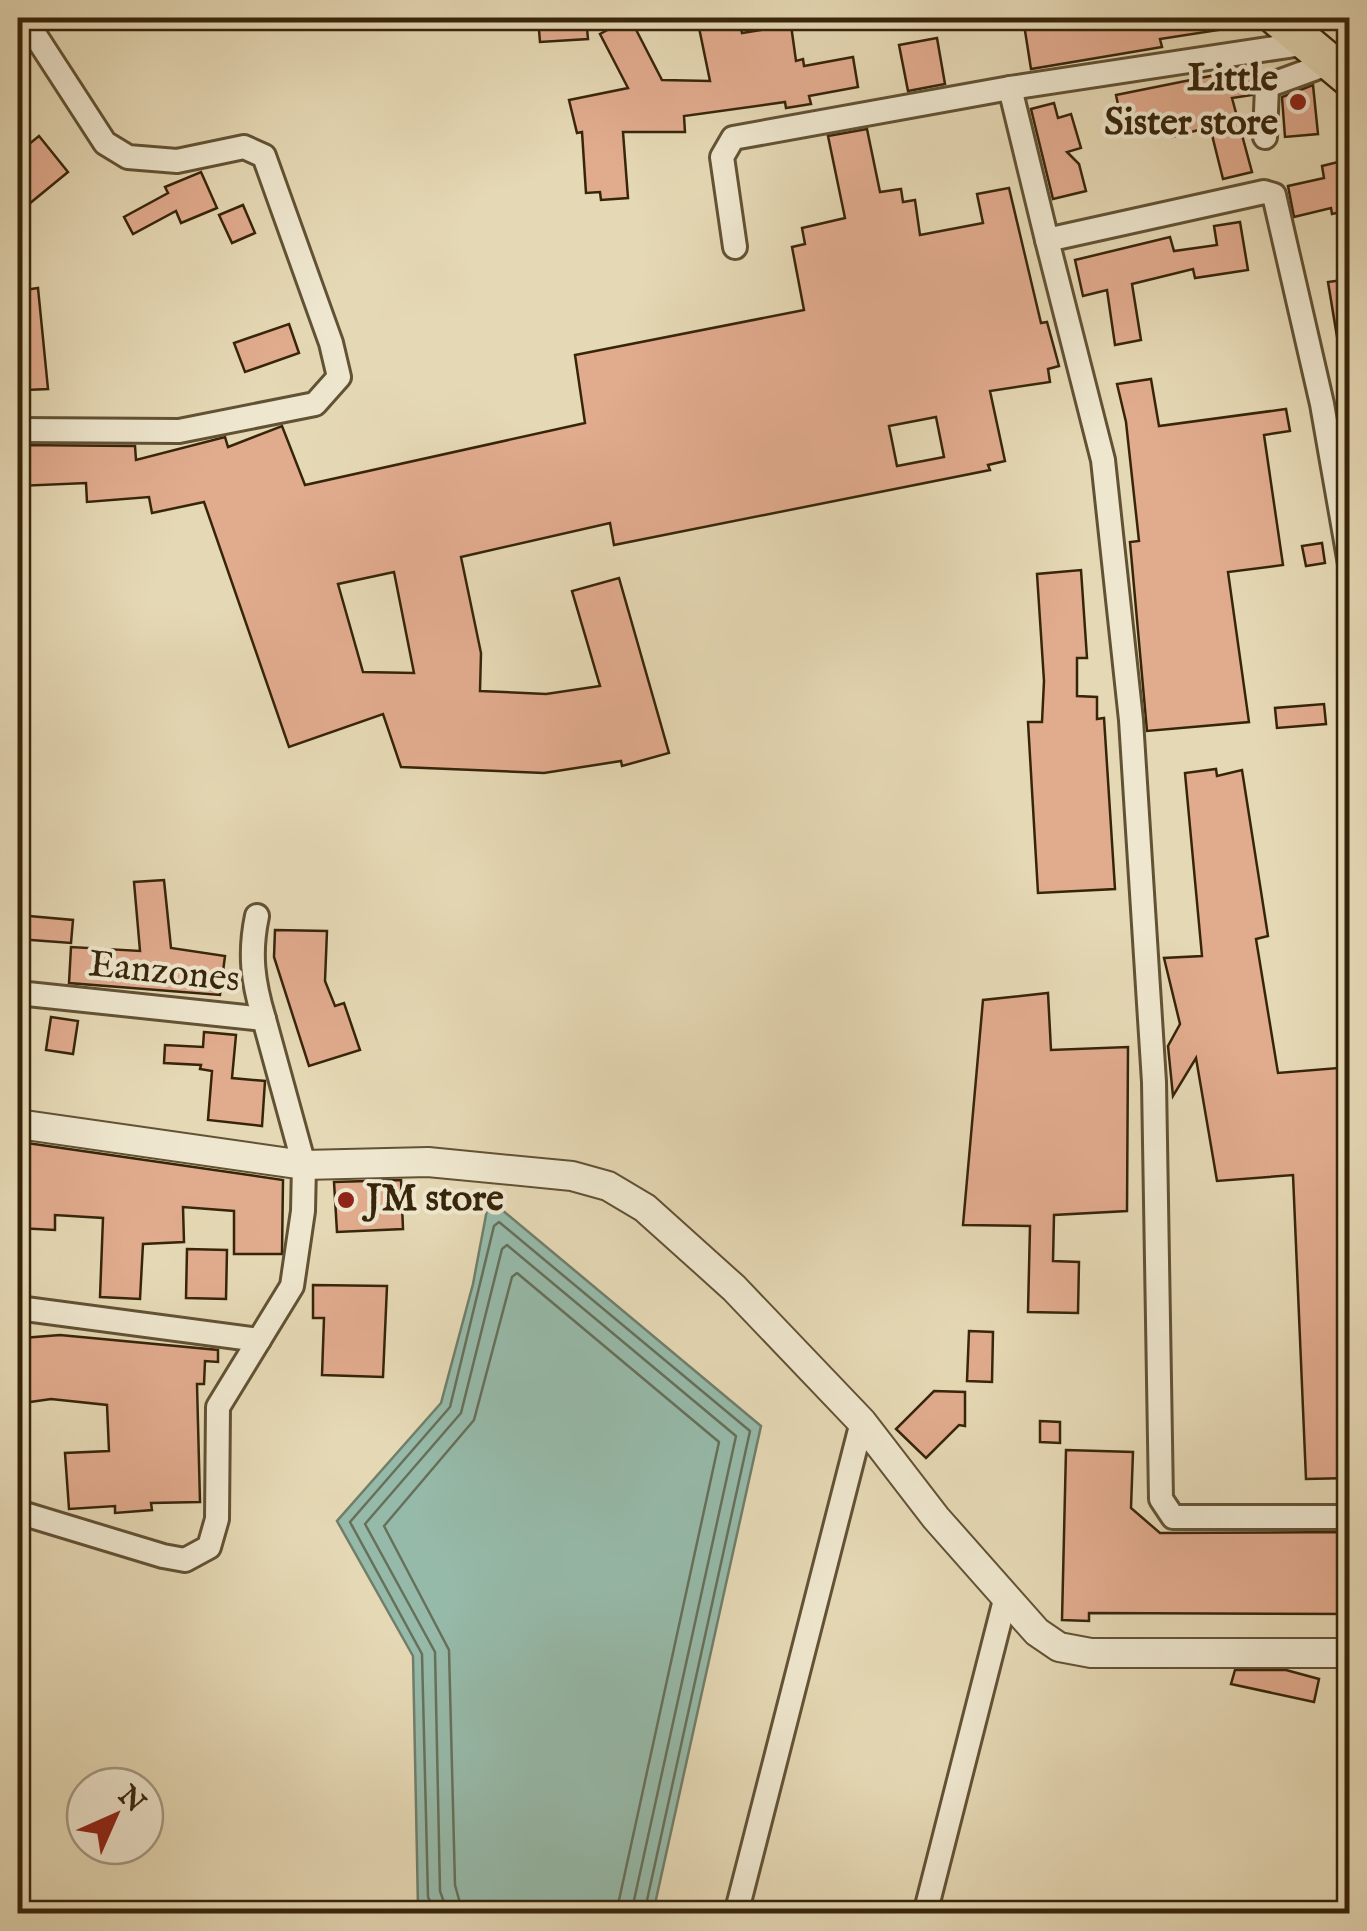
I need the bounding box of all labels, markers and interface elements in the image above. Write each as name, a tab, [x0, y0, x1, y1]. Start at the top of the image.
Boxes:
place label: Little Sister store	[1104, 56, 1279, 148]
marker: Little Sister store	[1287, 91, 1309, 113]
street label: Eanzones	[86, 941, 242, 1005]
place label: JM store	[361, 1176, 504, 1224]
marker: JM store	[335, 1189, 357, 1211]
north arrow	[65, 1766, 165, 1866]
text: N	[109, 1778, 152, 1821]

